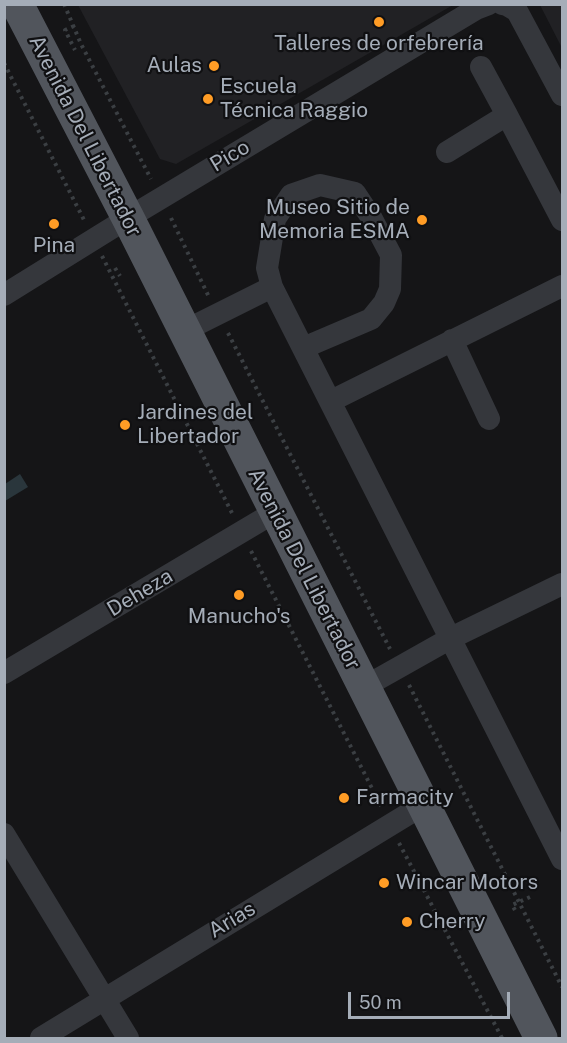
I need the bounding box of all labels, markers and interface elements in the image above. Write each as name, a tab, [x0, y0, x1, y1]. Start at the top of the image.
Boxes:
marker: Talleres de orfebrería	[372, 15, 386, 29]
street label: Avenida Del Libertador	[23, 31, 147, 241]
place label: Talleres de orfebrería	[274, 31, 484, 57]
place label: Aulas	[147, 53, 202, 79]
marker: Aulas	[207, 59, 221, 73]
place label: Escuela Técnica Raggio	[220, 74, 368, 124]
marker: Escuela Técnica Raggio	[201, 92, 215, 106]
street label: Pico	[206, 134, 254, 178]
place label: Museo Sitio de Memoria ESMA	[259, 195, 410, 245]
marker: Museo Sitio de Memoria ESMA	[415, 213, 429, 227]
marker: Pina	[47, 217, 61, 231]
place label: Pina	[33, 233, 75, 259]
place label: Jardines del Libertador	[137, 400, 253, 450]
marker: Jardines del Libertador	[118, 418, 132, 432]
street label: Avenida Del Libertador	[242, 464, 366, 674]
street label: Deheza	[103, 564, 177, 622]
marker: Manucho's	[232, 588, 246, 602]
place label: Manucho's	[188, 604, 290, 630]
place label: Farmacity	[356, 785, 454, 811]
marker: Farmacity	[337, 791, 351, 805]
place label: Wincar Motors	[396, 870, 538, 896]
marker: Wincar Motors	[377, 876, 391, 890]
street label: Arias	[204, 896, 260, 944]
place label: Cherry	[419, 909, 485, 935]
marker: Cherry	[400, 915, 414, 929]
scale bar	[351, 980, 513, 1018]
text: 50 m	[359, 992, 402, 1013]

